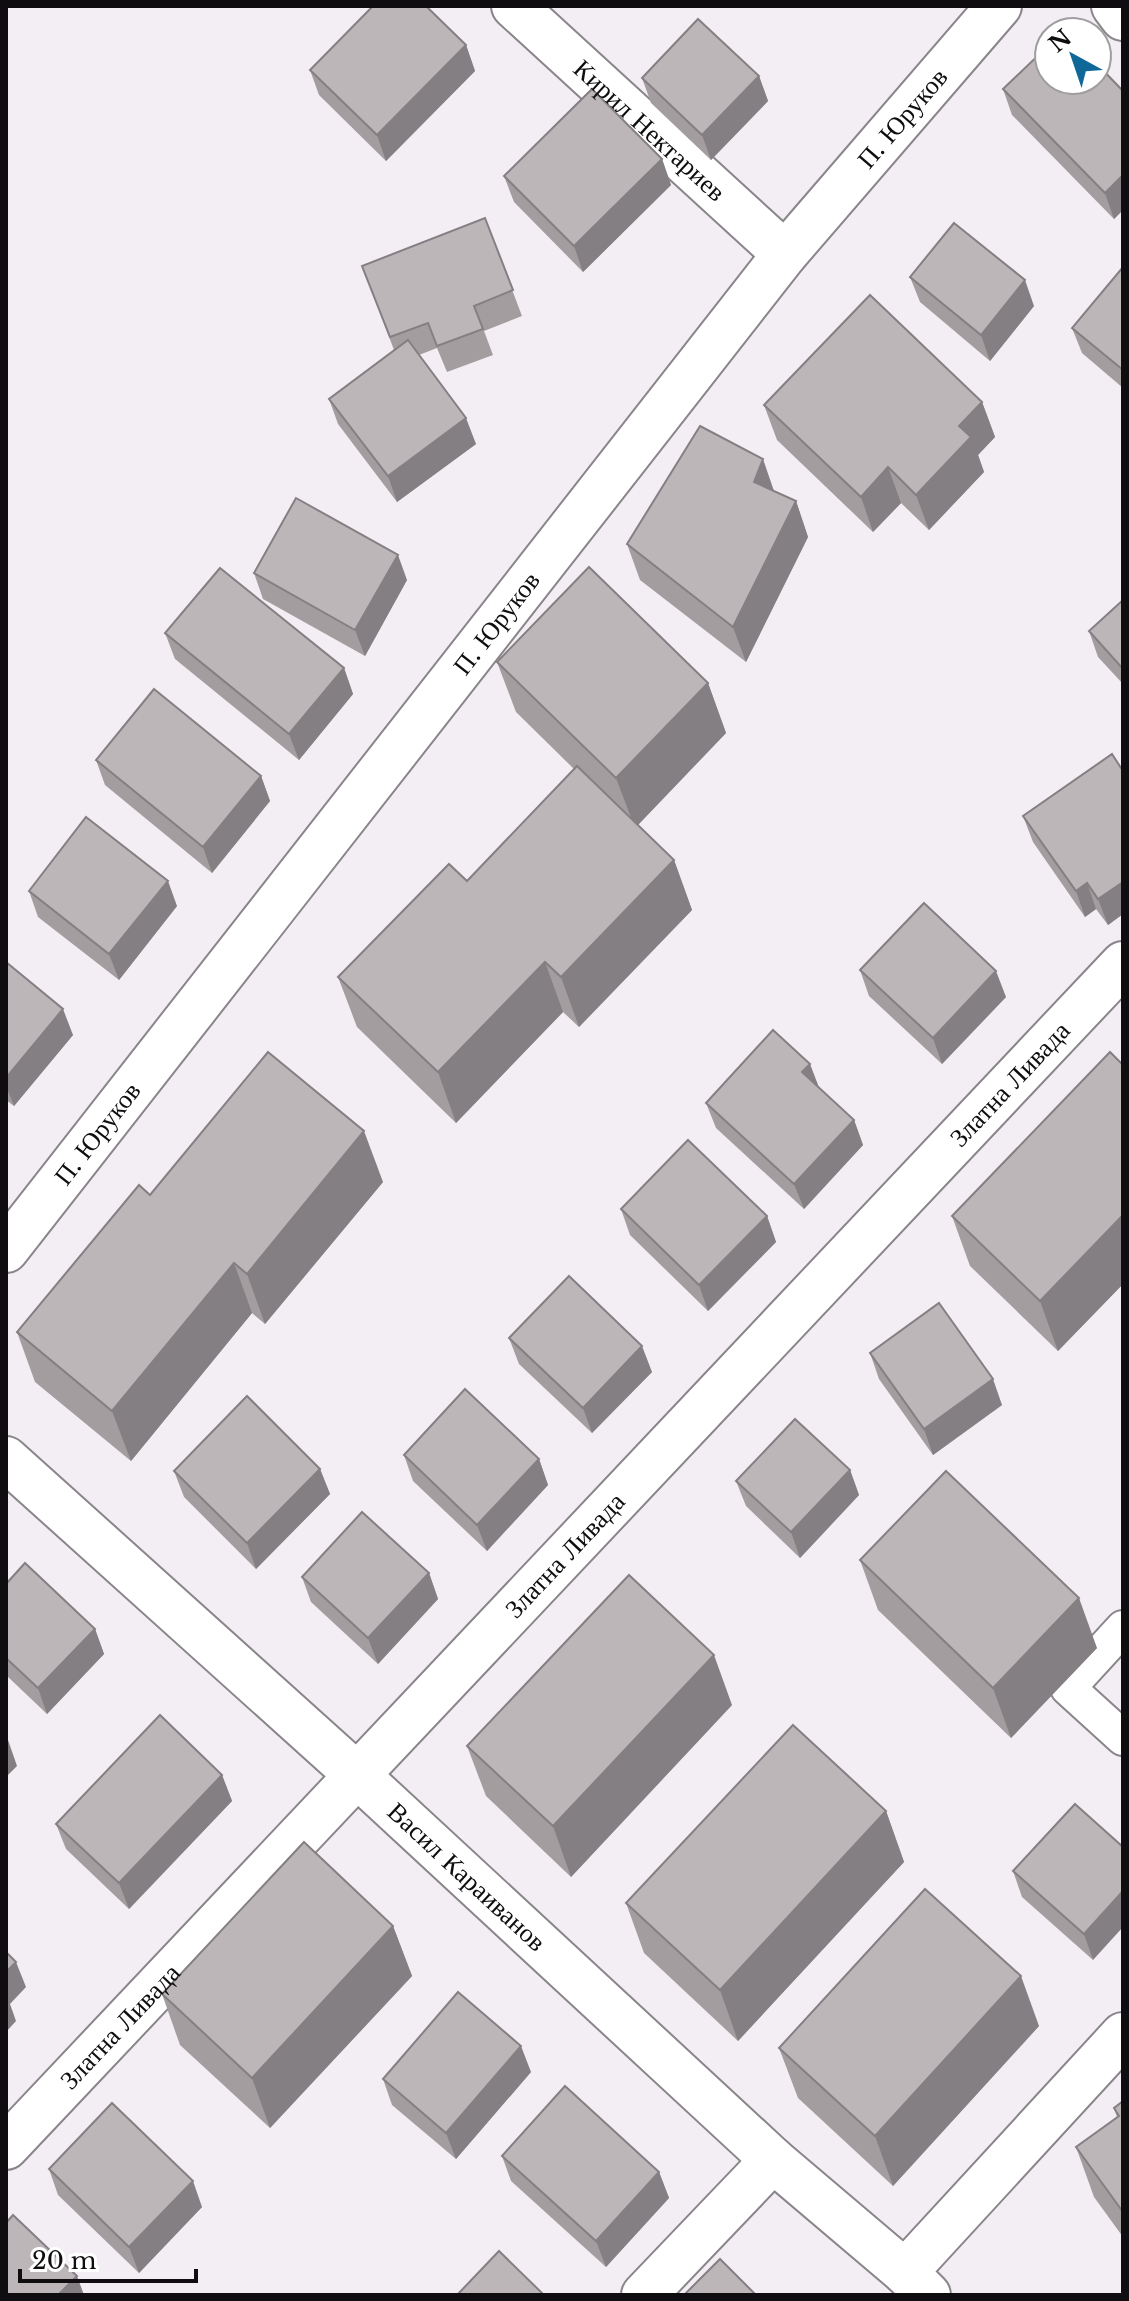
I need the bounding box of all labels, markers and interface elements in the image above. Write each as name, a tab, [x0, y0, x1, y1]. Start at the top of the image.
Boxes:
north arrow	[1033, 16, 1113, 96]
text: N	[1044, 24, 1077, 58]
street label: Кирил Нектариев	[567, 53, 733, 208]
street label: П. Юруков	[850, 61, 954, 175]
street label: П. Юруков	[446, 565, 547, 681]
street label: Златна Ливада	[943, 1014, 1077, 1153]
street label: П. Юруков	[47, 1075, 147, 1191]
street label: Златна Ливада	[498, 1485, 632, 1625]
street label: Васил Караиванов	[381, 1795, 553, 1958]
street label: Златна Ливада	[53, 1957, 187, 2096]
scale bar	[20, 2233, 196, 2283]
text: 20 m	[32, 2246, 97, 2275]

